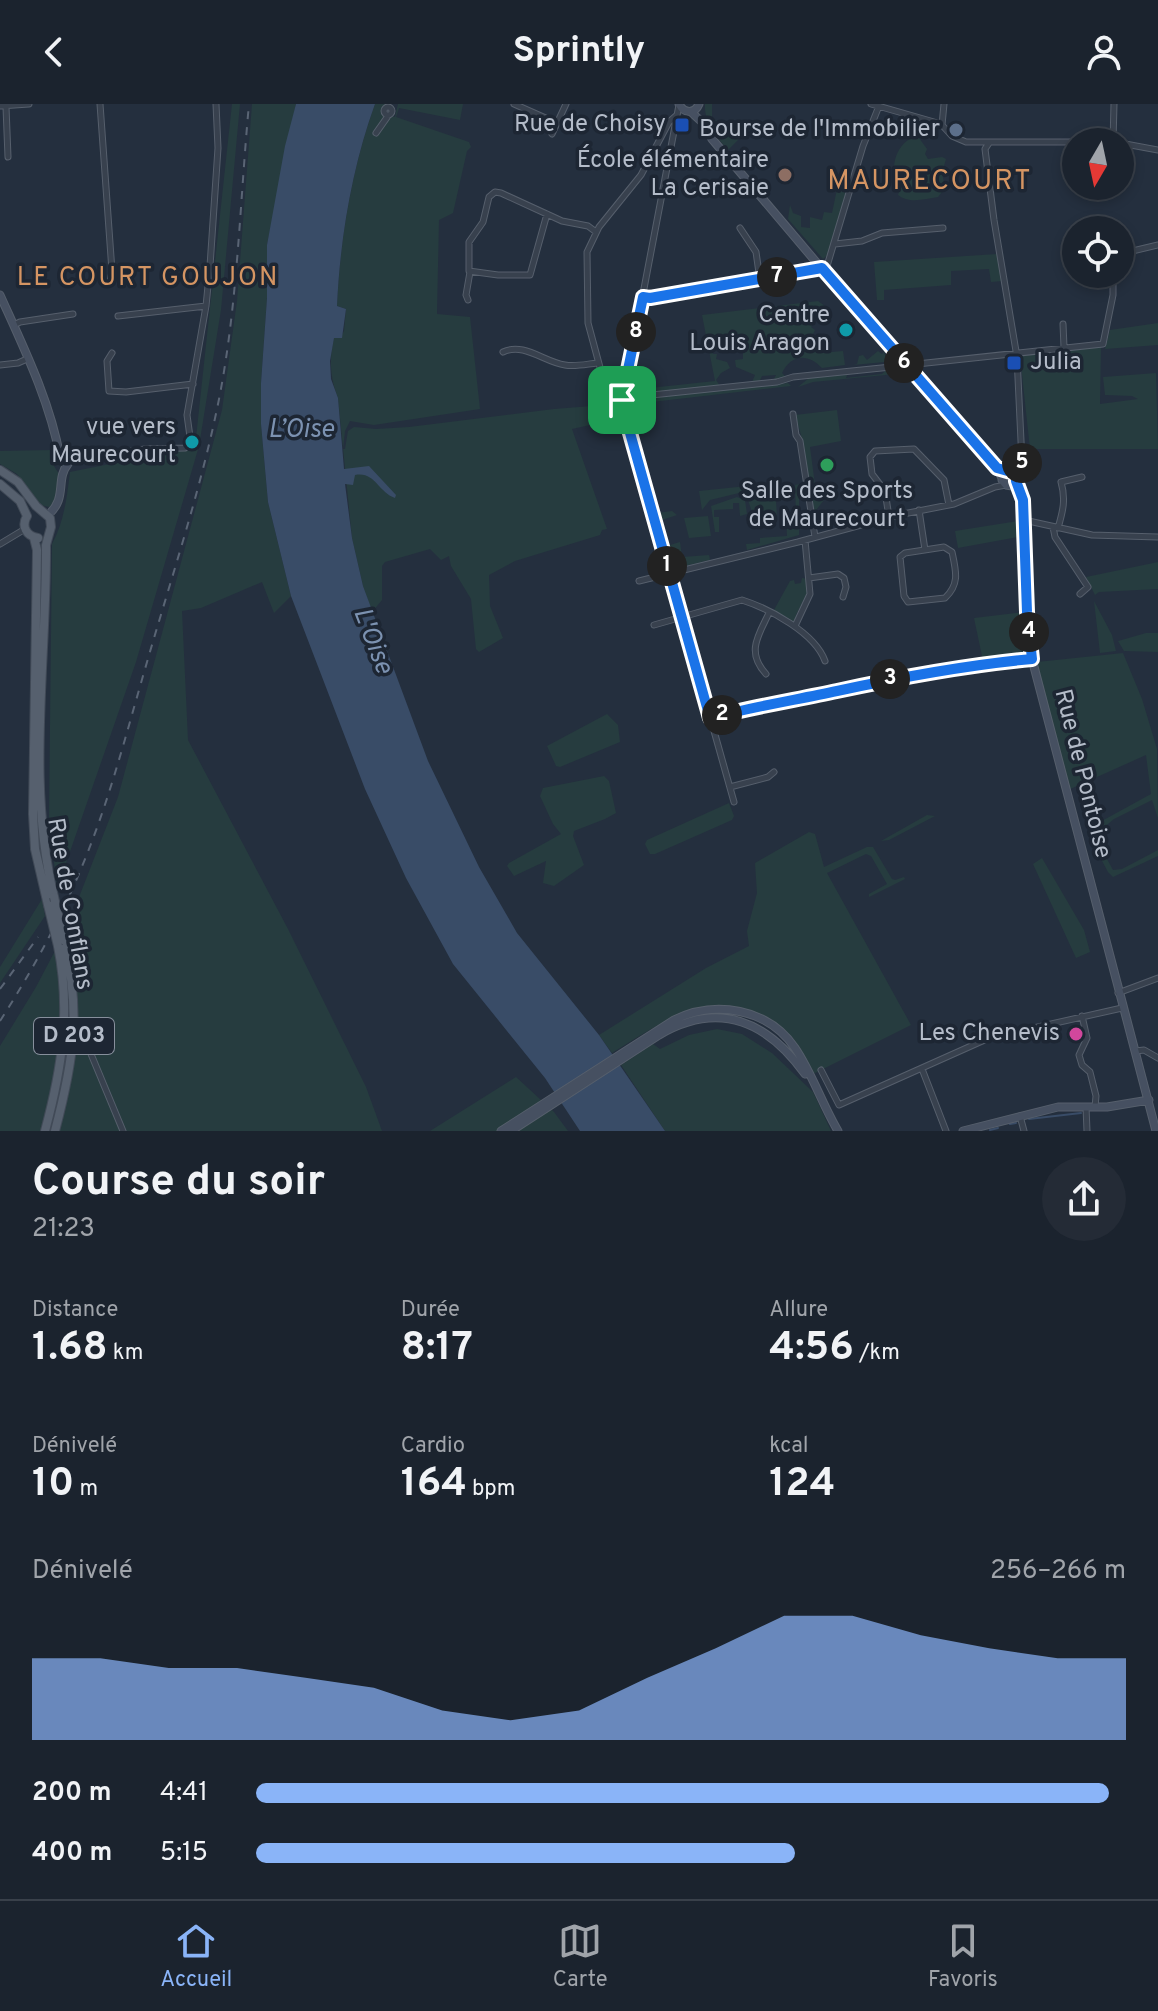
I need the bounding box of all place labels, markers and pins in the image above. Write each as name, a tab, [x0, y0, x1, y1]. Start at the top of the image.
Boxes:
place label: Rue de Choisy	[514, 110, 666, 140]
place label: Bourse de l'Immobilier	[699, 115, 940, 145]
marker: Rue de Choisy	[673, 116, 691, 134]
marker: Bourse de l'Immobilier	[947, 121, 965, 139]
place label: École élémentaire La Cerisaie	[577, 144, 769, 204]
marker: École élémentaire La Cerisaie	[776, 166, 794, 184]
pin: 7	[757, 257, 797, 297]
place label: Centre Louis Aragon	[689, 301, 830, 359]
pin: 8	[616, 312, 656, 352]
marker: Centre Louis Aragon	[837, 321, 855, 339]
pin: 6	[884, 343, 924, 383]
place label: Julia	[1030, 348, 1082, 378]
marker: Julia	[1005, 354, 1023, 372]
pin	[588, 366, 656, 434]
place label: vue vers Maurecourt	[51, 413, 176, 471]
marker: vue vers Maurecourt	[183, 433, 201, 451]
pin: 5	[1002, 443, 1042, 483]
marker: Salle des Sports de Maurecourt	[818, 456, 836, 474]
place label: Salle des Sports de Maurecourt	[741, 477, 913, 535]
pin: 1	[647, 546, 687, 586]
pin: 4	[1009, 612, 1049, 652]
pin: 3	[870, 659, 910, 699]
pin: 2	[702, 695, 742, 735]
place label: Les Chenevis	[919, 1019, 1060, 1049]
marker: Les Chenevis	[1067, 1025, 1085, 1043]

